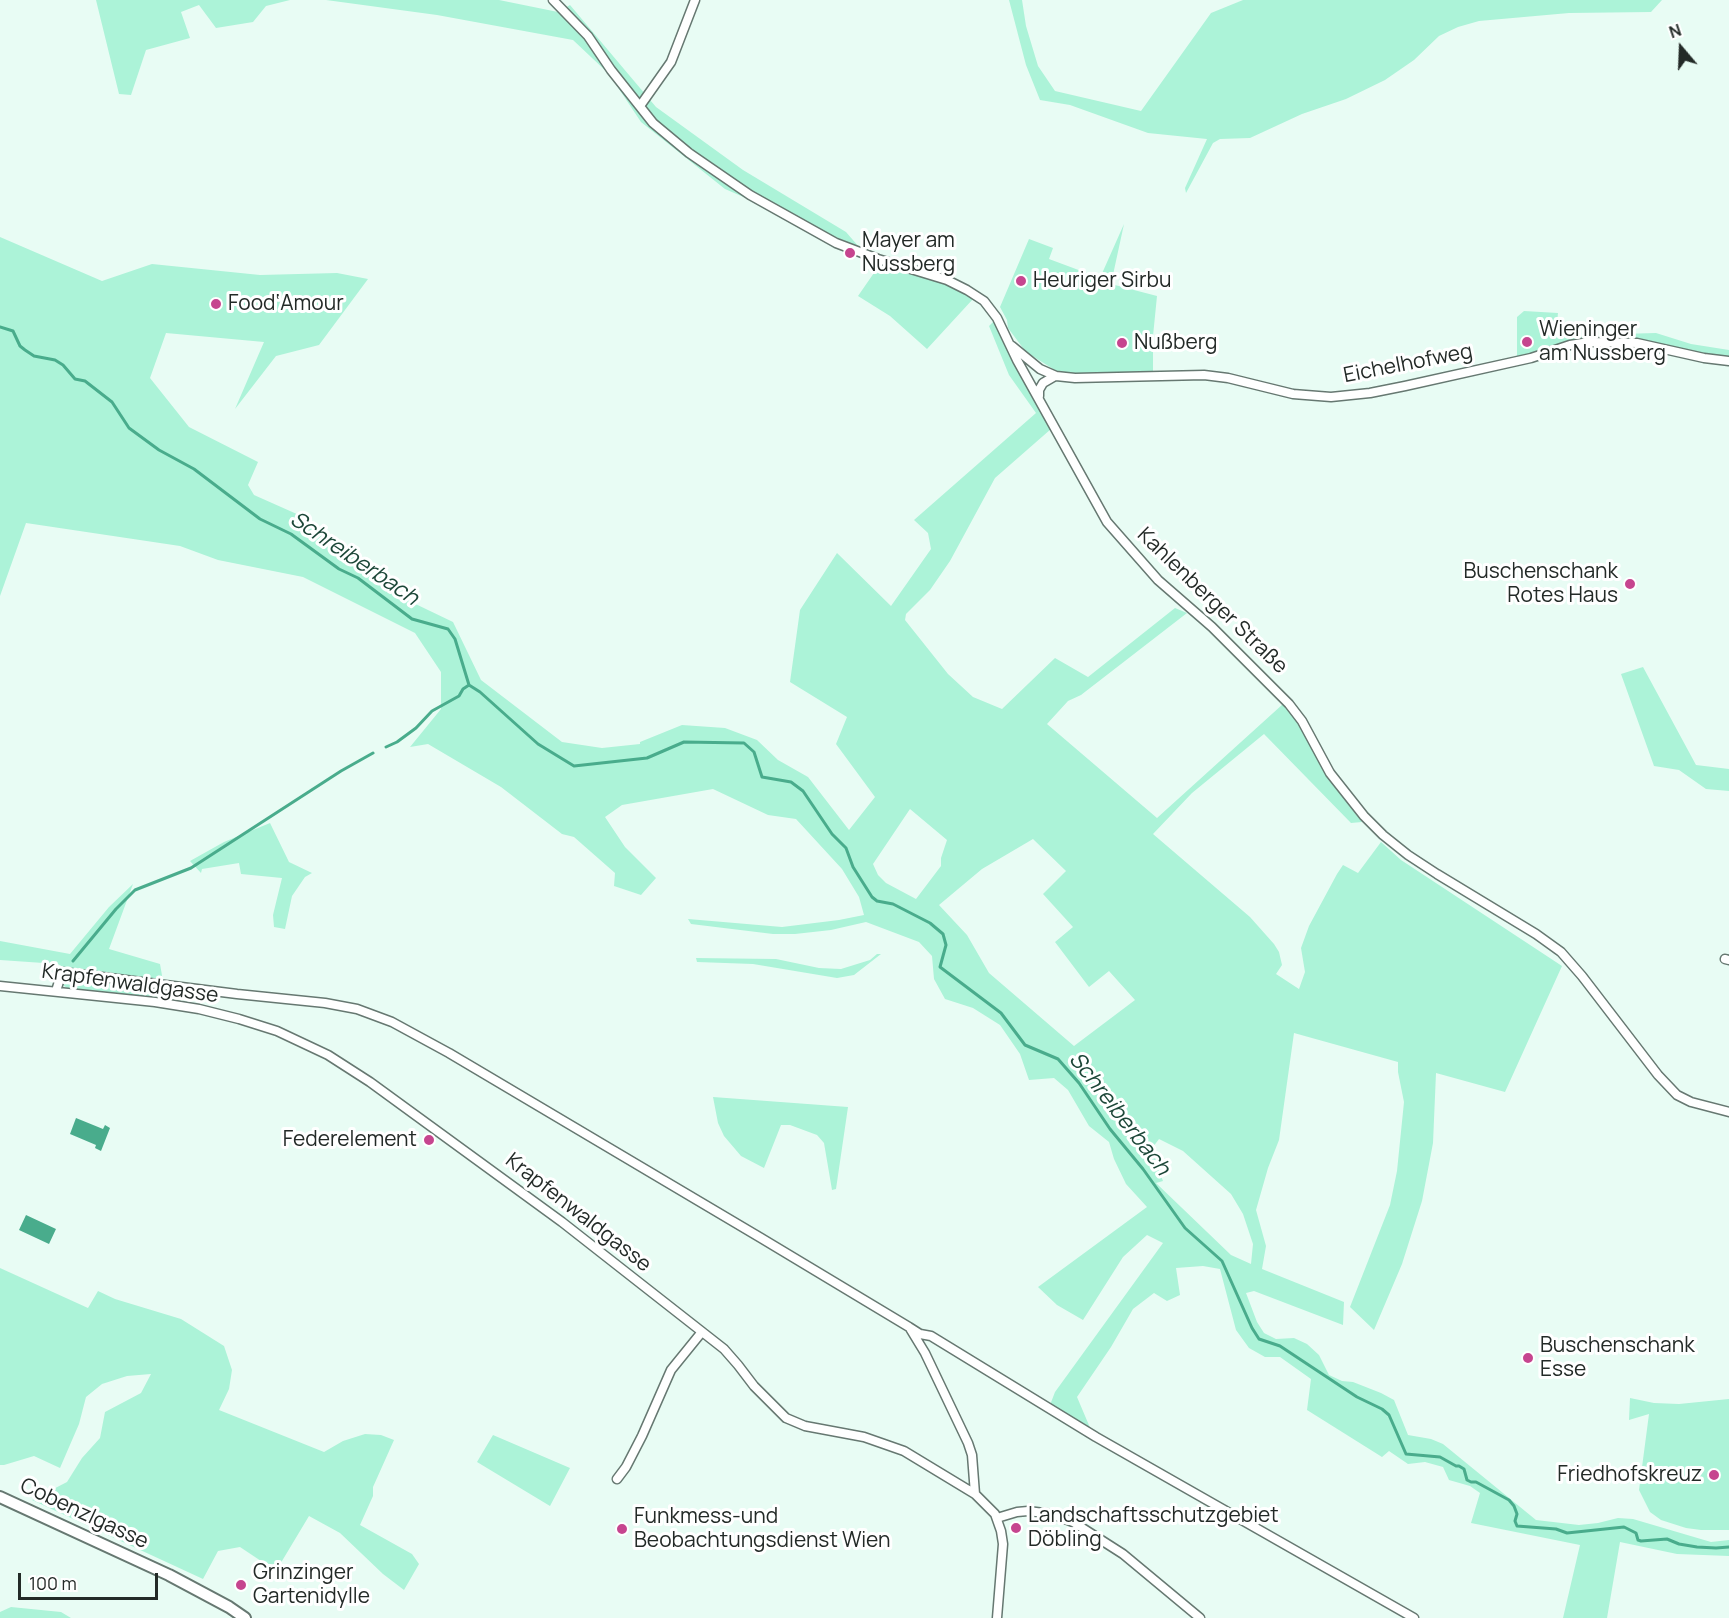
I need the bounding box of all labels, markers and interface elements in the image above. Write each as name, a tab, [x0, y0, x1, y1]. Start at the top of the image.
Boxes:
north arrow	[1651, 18, 1711, 78]
text: N	[1666, 19, 1684, 43]
place label: Mayer am Nussberg	[862, 228, 955, 278]
marker: Mayer am Nussberg	[843, 246, 857, 260]
place label: Heuriger Sirbu	[1033, 268, 1171, 294]
marker: Heuriger Sirbu	[1014, 274, 1028, 288]
place label: Food‘Amour	[228, 291, 344, 317]
marker: Food‘Amour	[209, 297, 223, 311]
place label: Wieninger am Nussberg	[1539, 317, 1666, 367]
place label: Nußberg	[1134, 330, 1217, 356]
marker: Wieninger am Nussberg	[1520, 335, 1534, 349]
marker: Nußberg	[1115, 336, 1129, 350]
street label: Eichelhofweg	[1341, 339, 1475, 389]
water label: Schreiberbach	[285, 506, 423, 612]
street label: Kahlenberger Straße	[1132, 523, 1292, 679]
place label: Buschenschank Rotes Haus	[1463, 559, 1618, 609]
marker: Buschenschank Rotes Haus	[1623, 577, 1637, 591]
street label: Krapfenwaldgasse	[40, 959, 220, 1009]
water label: Schreiberbach	[1063, 1047, 1175, 1181]
place label: Federelement	[283, 1127, 417, 1153]
marker: Federelement	[422, 1133, 436, 1147]
street label: Krapfenwaldgasse	[500, 1148, 656, 1278]
place label: Buschenschank Esse	[1540, 1333, 1695, 1383]
marker: Buschenschank Esse	[1521, 1351, 1535, 1365]
place label: Friedhofskreuz	[1557, 1462, 1702, 1488]
marker: Friedhofskreuz	[1707, 1468, 1721, 1482]
street label: Cobenzlgasse	[16, 1473, 152, 1555]
place label: Landschaftsschutzgebiet Döbling	[1028, 1503, 1279, 1553]
place label: Funkmess-und Beobachtungsdienst Wien	[634, 1504, 891, 1554]
marker: Landschaftsschutzgebiet Döbling	[1009, 1521, 1023, 1535]
marker: Funkmess-und Beobachtungsdienst Wien	[615, 1522, 629, 1536]
place label: Grinzinger Gartenidylle	[253, 1560, 370, 1610]
scale bar	[21, 1561, 160, 1599]
text: 100 m	[29, 1571, 77, 1595]
marker: Grinzinger Gartenidylle	[234, 1578, 248, 1592]

